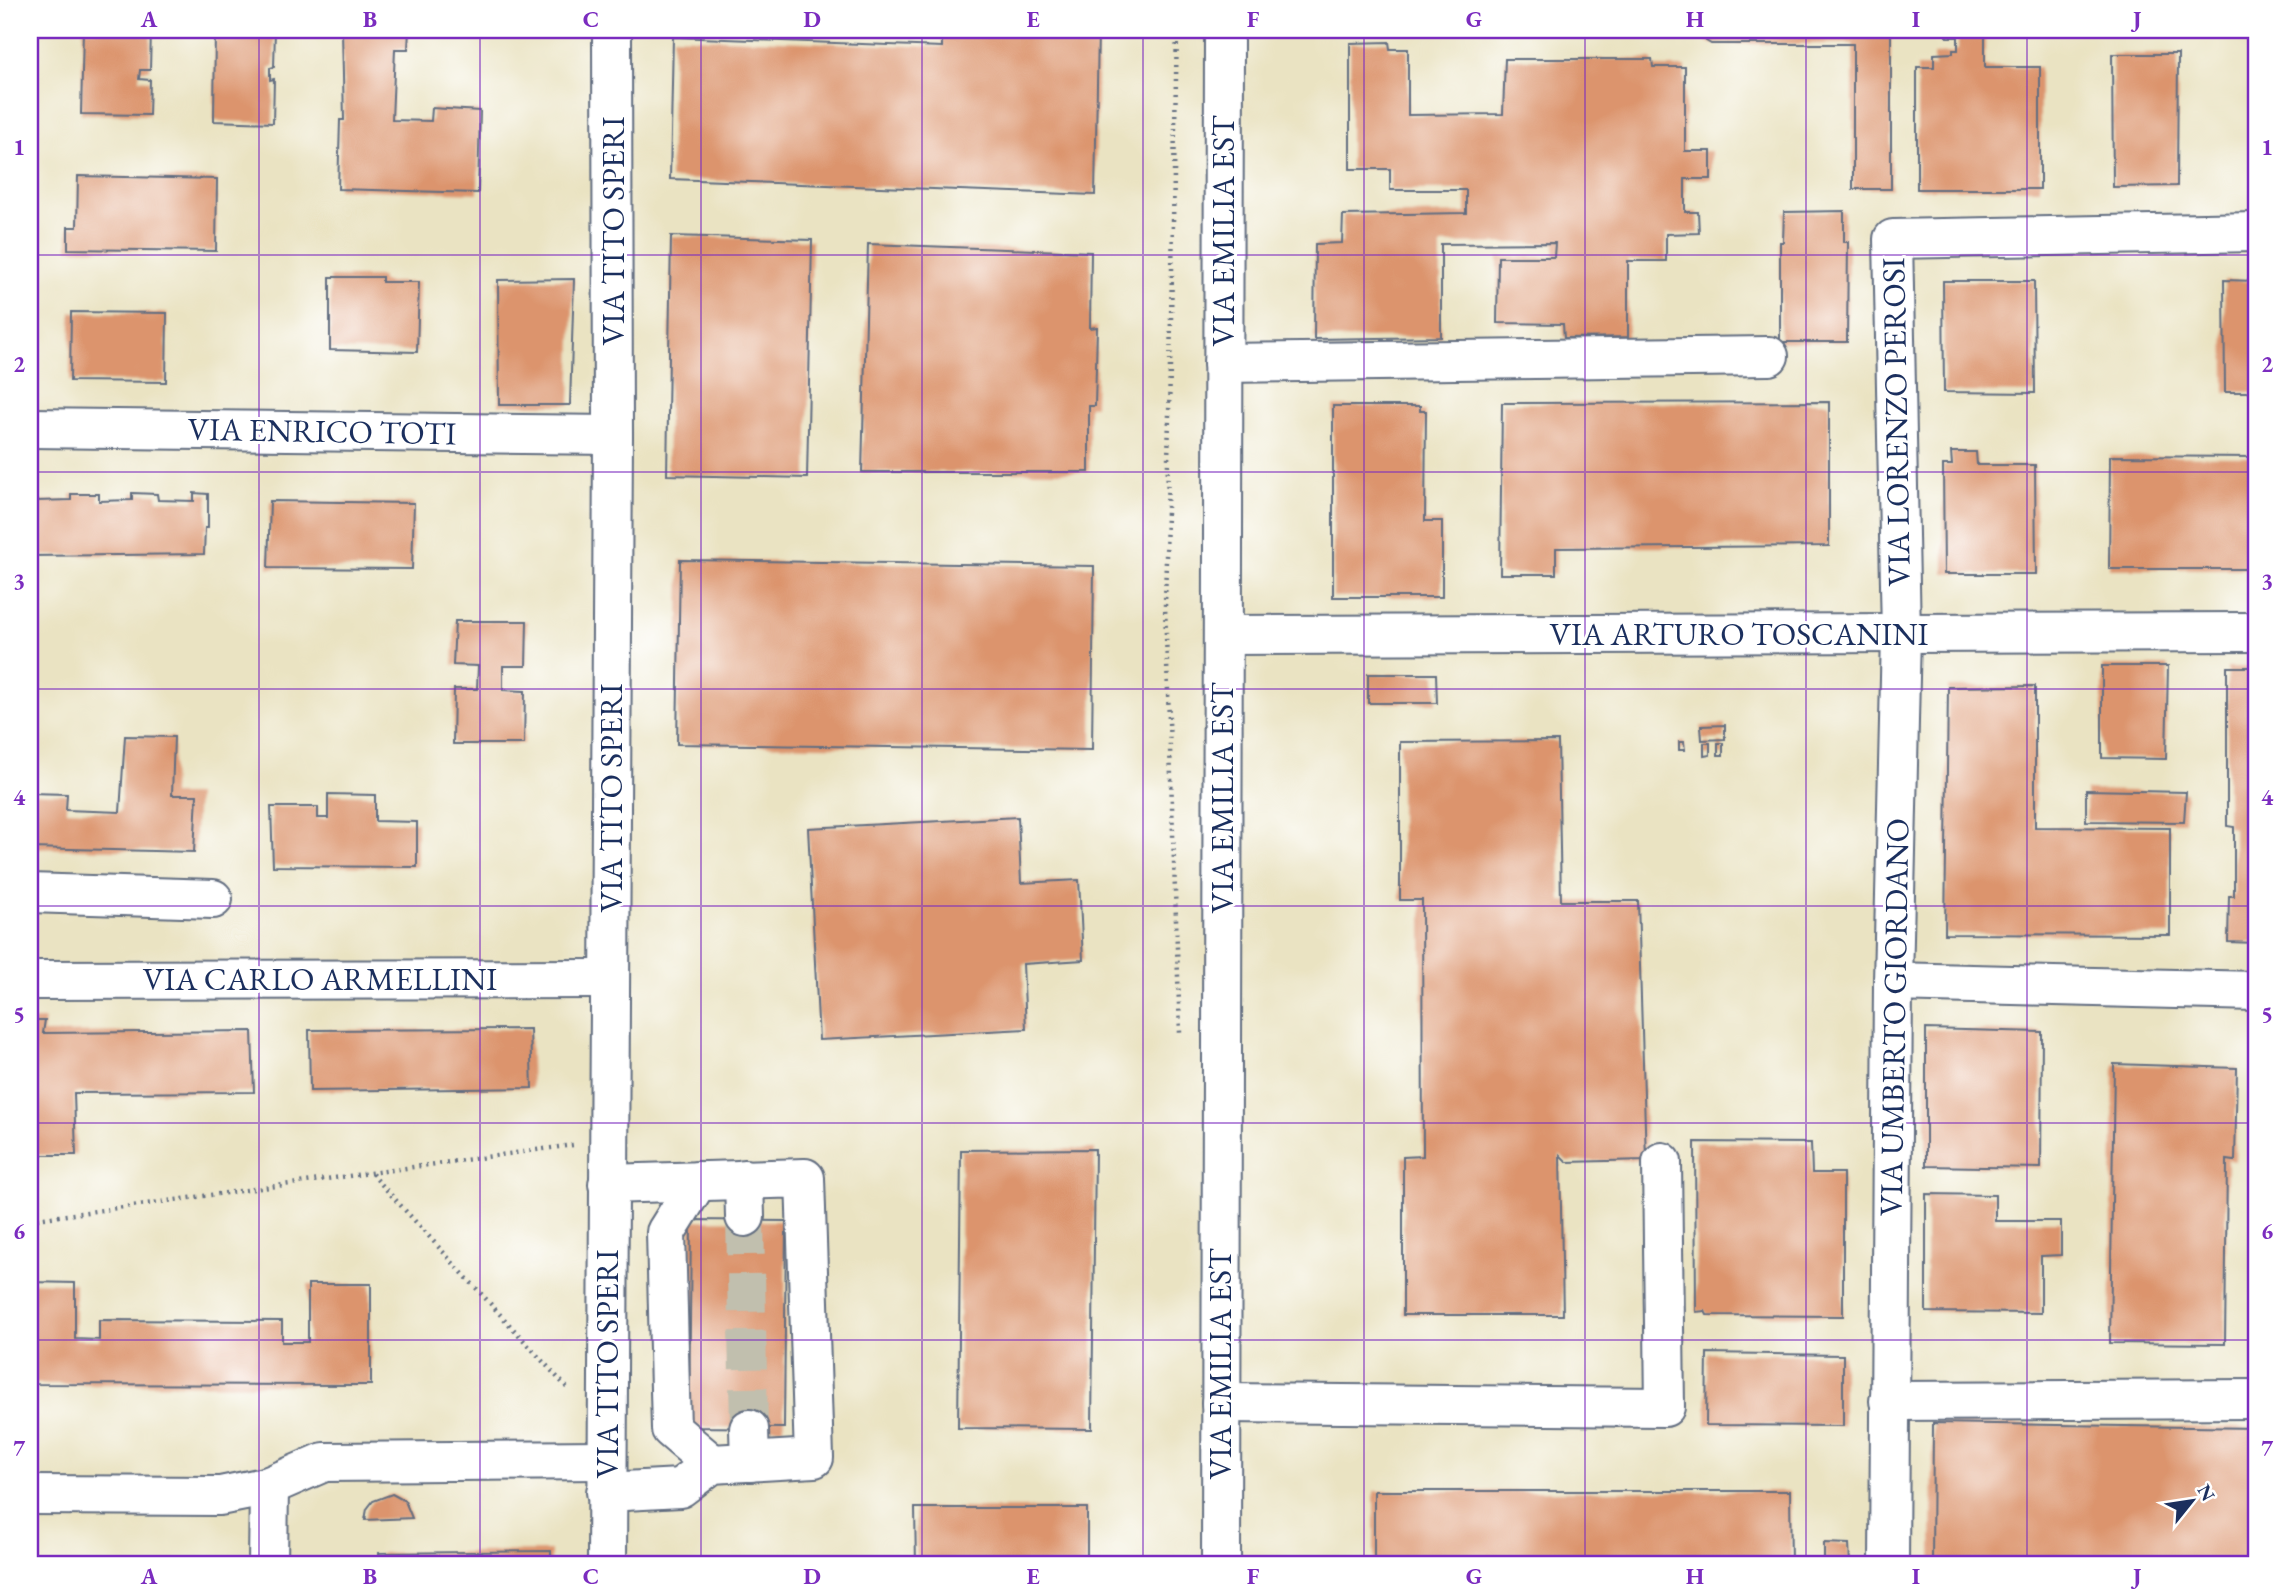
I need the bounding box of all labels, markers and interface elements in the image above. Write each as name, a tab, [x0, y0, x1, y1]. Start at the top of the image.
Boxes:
text: A	[140, 4, 158, 34]
text: B	[363, 4, 377, 34]
text: C	[583, 4, 599, 34]
text: D	[803, 4, 821, 34]
text: E	[1026, 4, 1040, 34]
text: F	[1247, 4, 1260, 34]
text: G	[1466, 4, 1482, 34]
text: H	[1686, 4, 1704, 34]
text: I	[1912, 4, 1920, 34]
text: J	[2131, 4, 2142, 34]
street label: VIA EMILIA EST	[1202, 115, 1244, 347]
street label: VIA TITO SPERI	[592, 116, 634, 346]
text: 1	[13, 132, 25, 162]
text: 1	[2261, 132, 2273, 162]
street label: VIA LORENZO PEROSI	[1872, 257, 1920, 587]
text: 2	[13, 349, 25, 379]
text: 2	[2261, 349, 2273, 379]
street label: VIA ENRICO TOTI	[187, 408, 457, 454]
text: 3	[13, 566, 25, 596]
text: 3	[2261, 566, 2273, 596]
street label: VIA ARTURO TOSCANINI	[1550, 613, 1929, 655]
street label: VIA EMILIA EST	[1201, 682, 1243, 914]
street label: VIA TITO SPERI	[590, 683, 632, 913]
text: 4	[13, 782, 26, 812]
text: 4	[2261, 782, 2274, 812]
street label: VIA UMBERTO GIORDANO	[1870, 818, 1918, 1216]
street label: VIA CARLO ARMELLINI	[143, 958, 497, 1000]
text: 5	[13, 999, 25, 1029]
text: 5	[2261, 999, 2273, 1029]
text: 6	[13, 1216, 25, 1246]
text: 6	[2261, 1216, 2273, 1246]
street label: VIA EMILIA EST	[1199, 1248, 1241, 1480]
street label: VIA TITO SPERI	[586, 1249, 628, 1479]
text: 7	[13, 1433, 26, 1463]
text: 7	[2261, 1433, 2274, 1463]
north arrow	[2156, 1466, 2226, 1536]
text: N	[2192, 1480, 2221, 1506]
text: A	[140, 1561, 158, 1591]
text: B	[363, 1561, 377, 1591]
text: C	[583, 1561, 599, 1591]
text: D	[803, 1561, 821, 1591]
text: E	[1026, 1561, 1040, 1591]
text: F	[1247, 1561, 1260, 1591]
text: G	[1466, 1561, 1482, 1591]
text: H	[1686, 1561, 1704, 1591]
text: I	[1912, 1561, 1920, 1591]
text: J	[2131, 1561, 2142, 1591]

